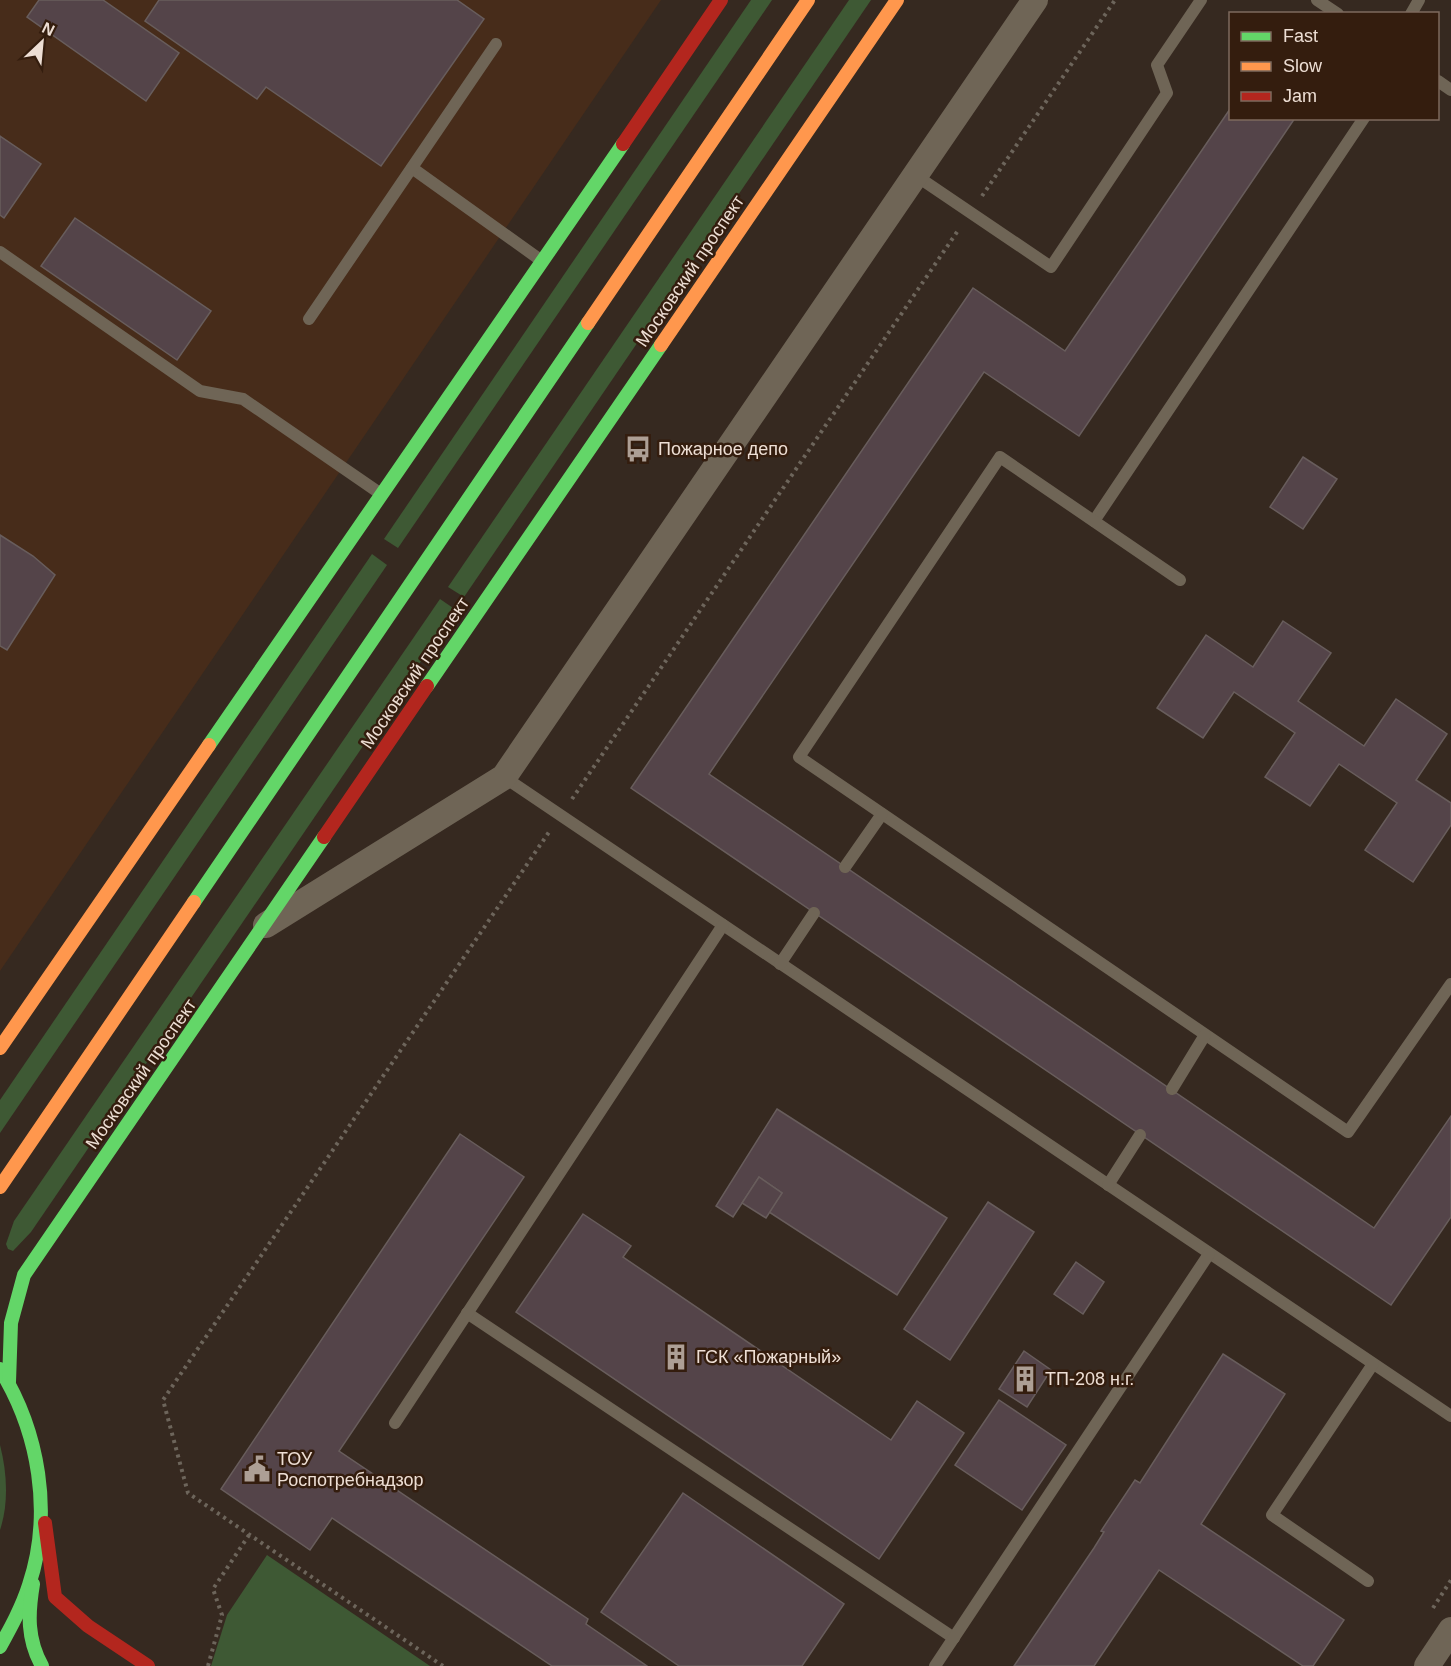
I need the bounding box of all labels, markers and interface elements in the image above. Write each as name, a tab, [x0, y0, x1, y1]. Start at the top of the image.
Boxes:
north arrow	[12, 12, 72, 72]
legend	[1229, 12, 1439, 120]
text: N	[39, 19, 57, 39]
text: Fast	[1283, 26, 1318, 46]
text: Slow	[1283, 56, 1323, 76]
text: Jam	[1283, 86, 1317, 106]
street label: Московский проспект	[632, 191, 748, 351]
bus stop icon: Пожарное депо	[623, 434, 653, 464]
place label: Пожарное депо	[658, 439, 788, 459]
street label: Московский проспект	[357, 593, 473, 753]
street label: Московский проспект	[82, 995, 200, 1153]
building icon: ГСК «Пожарный»	[661, 1342, 691, 1372]
place label: ГСК «Пожарный»	[696, 1347, 841, 1367]
building icon: ТП-208 н.г.	[1010, 1364, 1040, 1394]
place label: ТП-208 н.г.	[1045, 1369, 1134, 1389]
place label: ТОУ Роспотребнадзор	[277, 1449, 424, 1490]
public building icon: ТОУ Роспотребнадзор	[242, 1454, 272, 1484]

